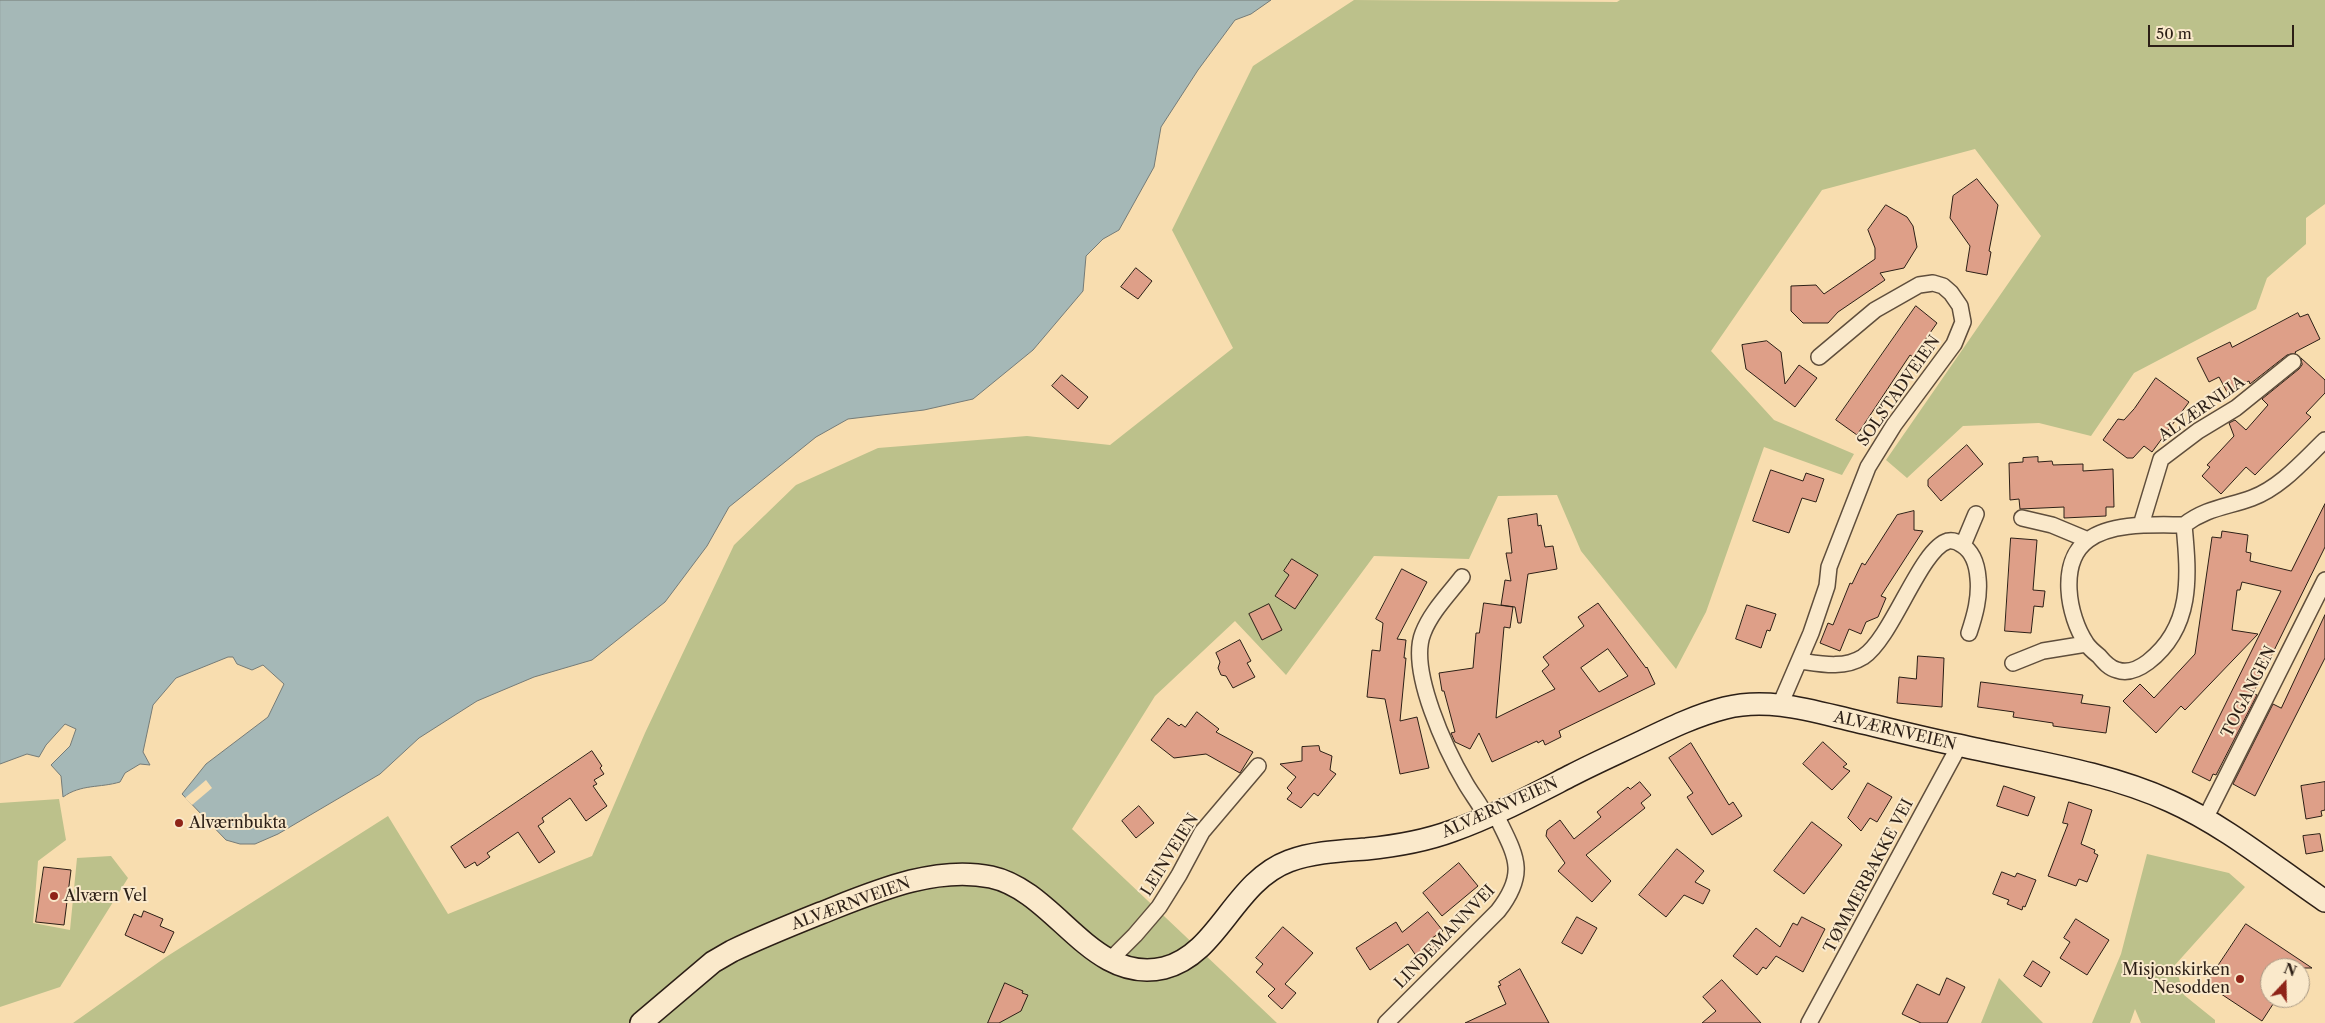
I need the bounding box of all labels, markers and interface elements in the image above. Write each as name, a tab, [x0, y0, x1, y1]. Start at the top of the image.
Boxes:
scale bar	[2150, 15, 2296, 47]
text: 50 m	[2156, 24, 2192, 43]
street label: SOLSTADVEIEN	[1854, 332, 1944, 450]
street label: ALVÆRNLIA	[2155, 372, 2249, 446]
street label: TOGANGEN	[2218, 643, 2280, 741]
street label: ALVÆRNVEIEN	[1832, 708, 1958, 754]
street label: ALVÆRNVEIEN	[1439, 774, 1561, 842]
street label: TØMMERBAKKE VEI	[1820, 796, 1918, 956]
street label: LEINVEIEN	[1137, 810, 1203, 900]
place label: Alværnbukta	[189, 813, 287, 833]
marker: Alværnbukta	[173, 817, 185, 829]
street label: ALVÆRNVEIEN	[789, 874, 913, 934]
street label: LINDEMANNVEI	[1391, 881, 1499, 993]
place label: Alværn Vel	[64, 886, 147, 906]
marker: Alværn Vel	[48, 890, 60, 902]
north arrow	[2260, 958, 2310, 1008]
text: N	[2281, 959, 2299, 981]
place label: Misjonskirken Nesodden	[2122, 960, 2230, 998]
marker: Misjonskirken Nesodden	[2234, 973, 2246, 985]

